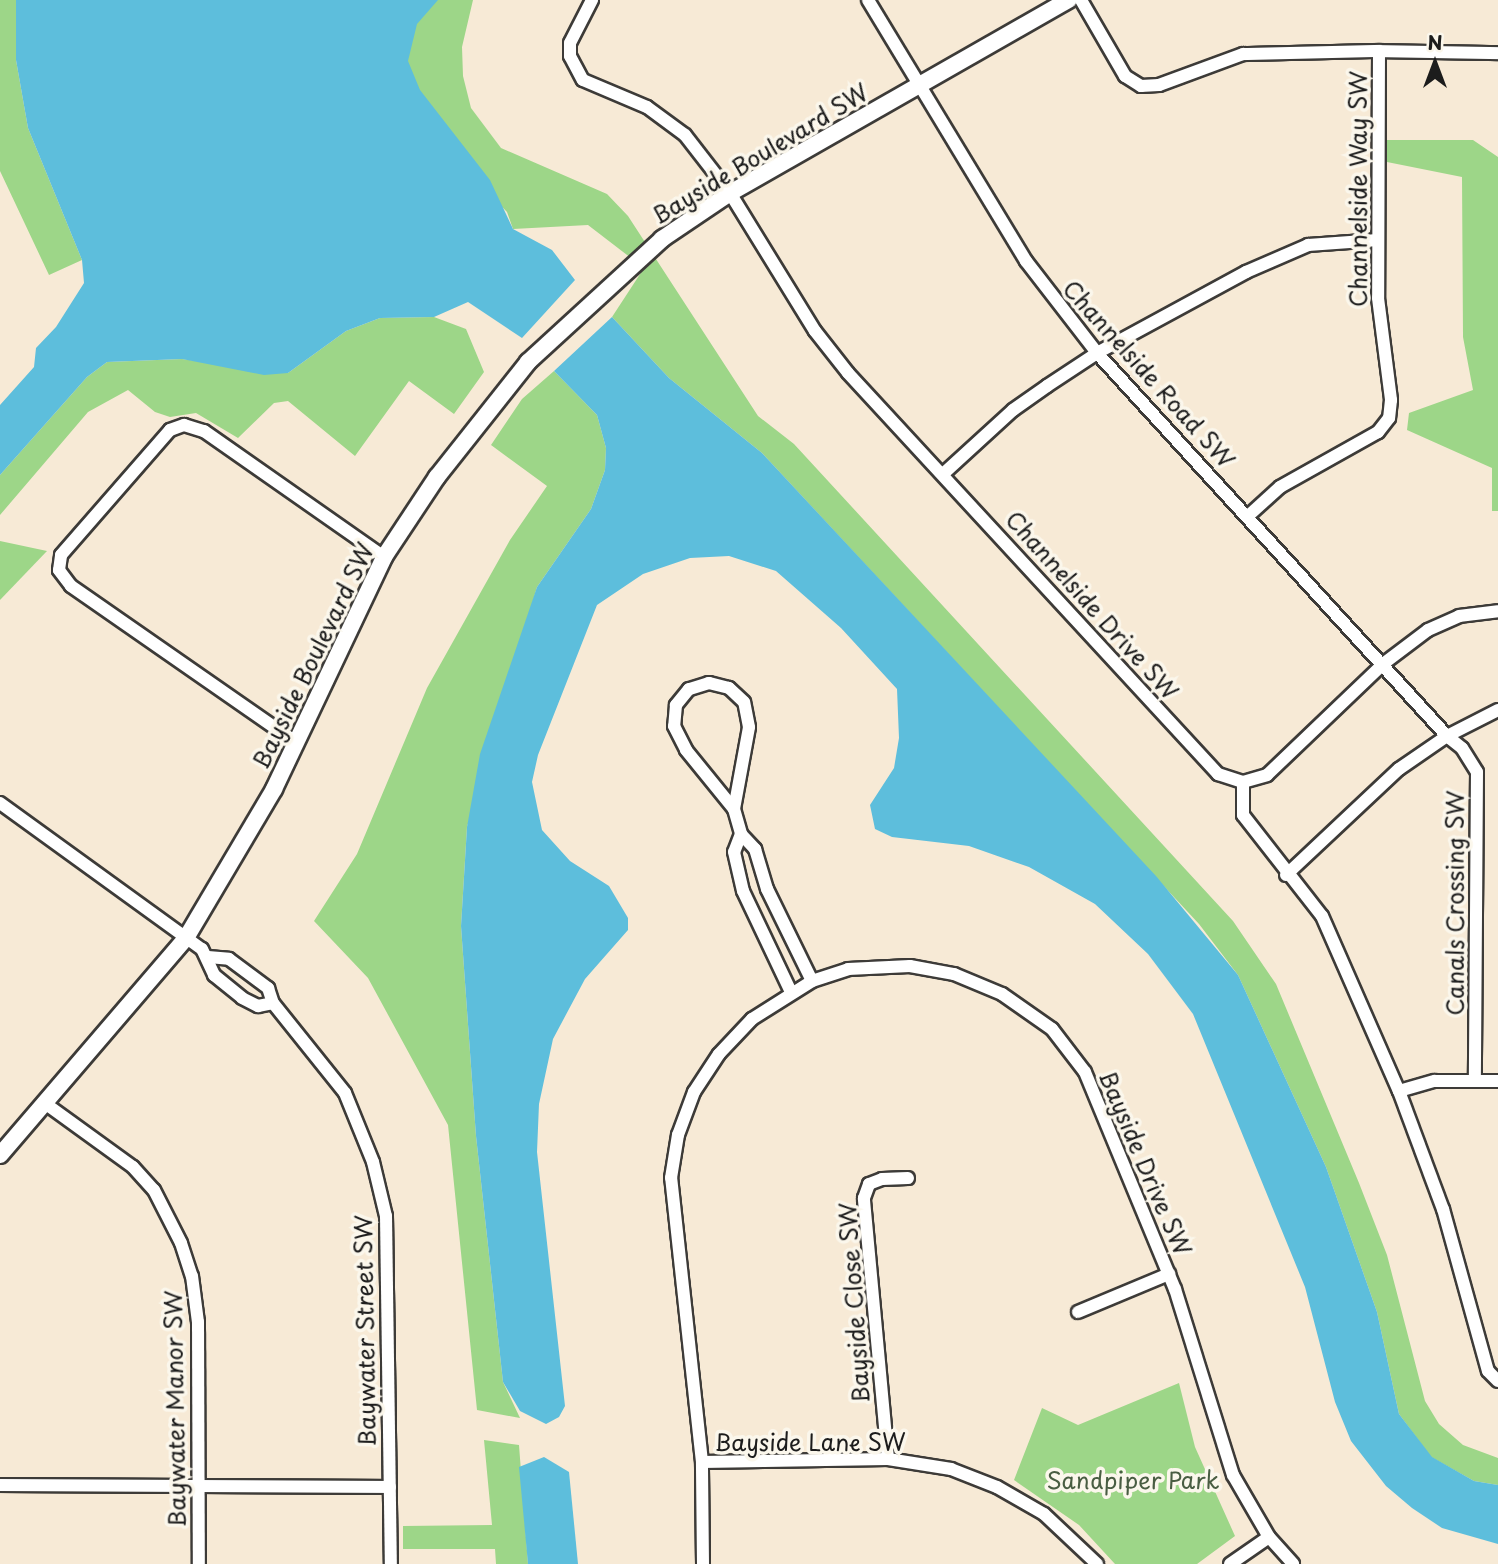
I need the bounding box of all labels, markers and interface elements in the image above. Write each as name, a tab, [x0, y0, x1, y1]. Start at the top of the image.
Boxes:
north arrow	[1400, 28, 1470, 98]
text: N	[1427, 28, 1443, 56]
street label: Channelside Way SW	[1344, 72, 1372, 306]
street label: Bayside Boulevard SW	[646, 78, 874, 230]
street label: Channelside Road SW	[1058, 275, 1240, 473]
street label: Channelside Drive SW	[1000, 505, 1184, 705]
street label: Bayside Boulevard SW	[246, 538, 380, 774]
street label: Canals Crossing SW	[1441, 791, 1469, 1015]
street label: Bayside Drive SW	[1094, 1066, 1196, 1260]
street label: Bayside Close SW	[833, 1203, 875, 1403]
street label: Baywater Street SW	[349, 1215, 381, 1447]
street label: Baywater Manor SW	[159, 1290, 191, 1528]
street label: Bayside Lane SW	[713, 1428, 907, 1456]
park label: Sandpiper Park	[1047, 1466, 1219, 1494]

